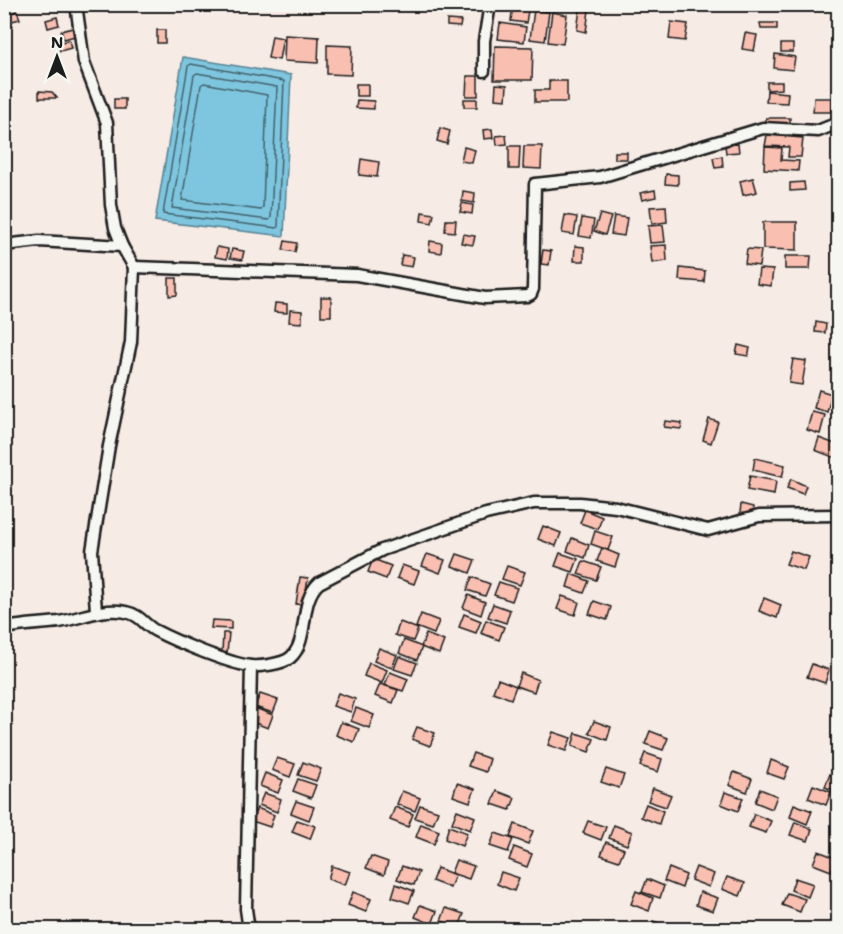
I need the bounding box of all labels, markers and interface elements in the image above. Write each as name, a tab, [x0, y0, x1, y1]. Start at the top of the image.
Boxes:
north arrow	[27, 27, 87, 87]
text: N	[51, 32, 63, 53]

